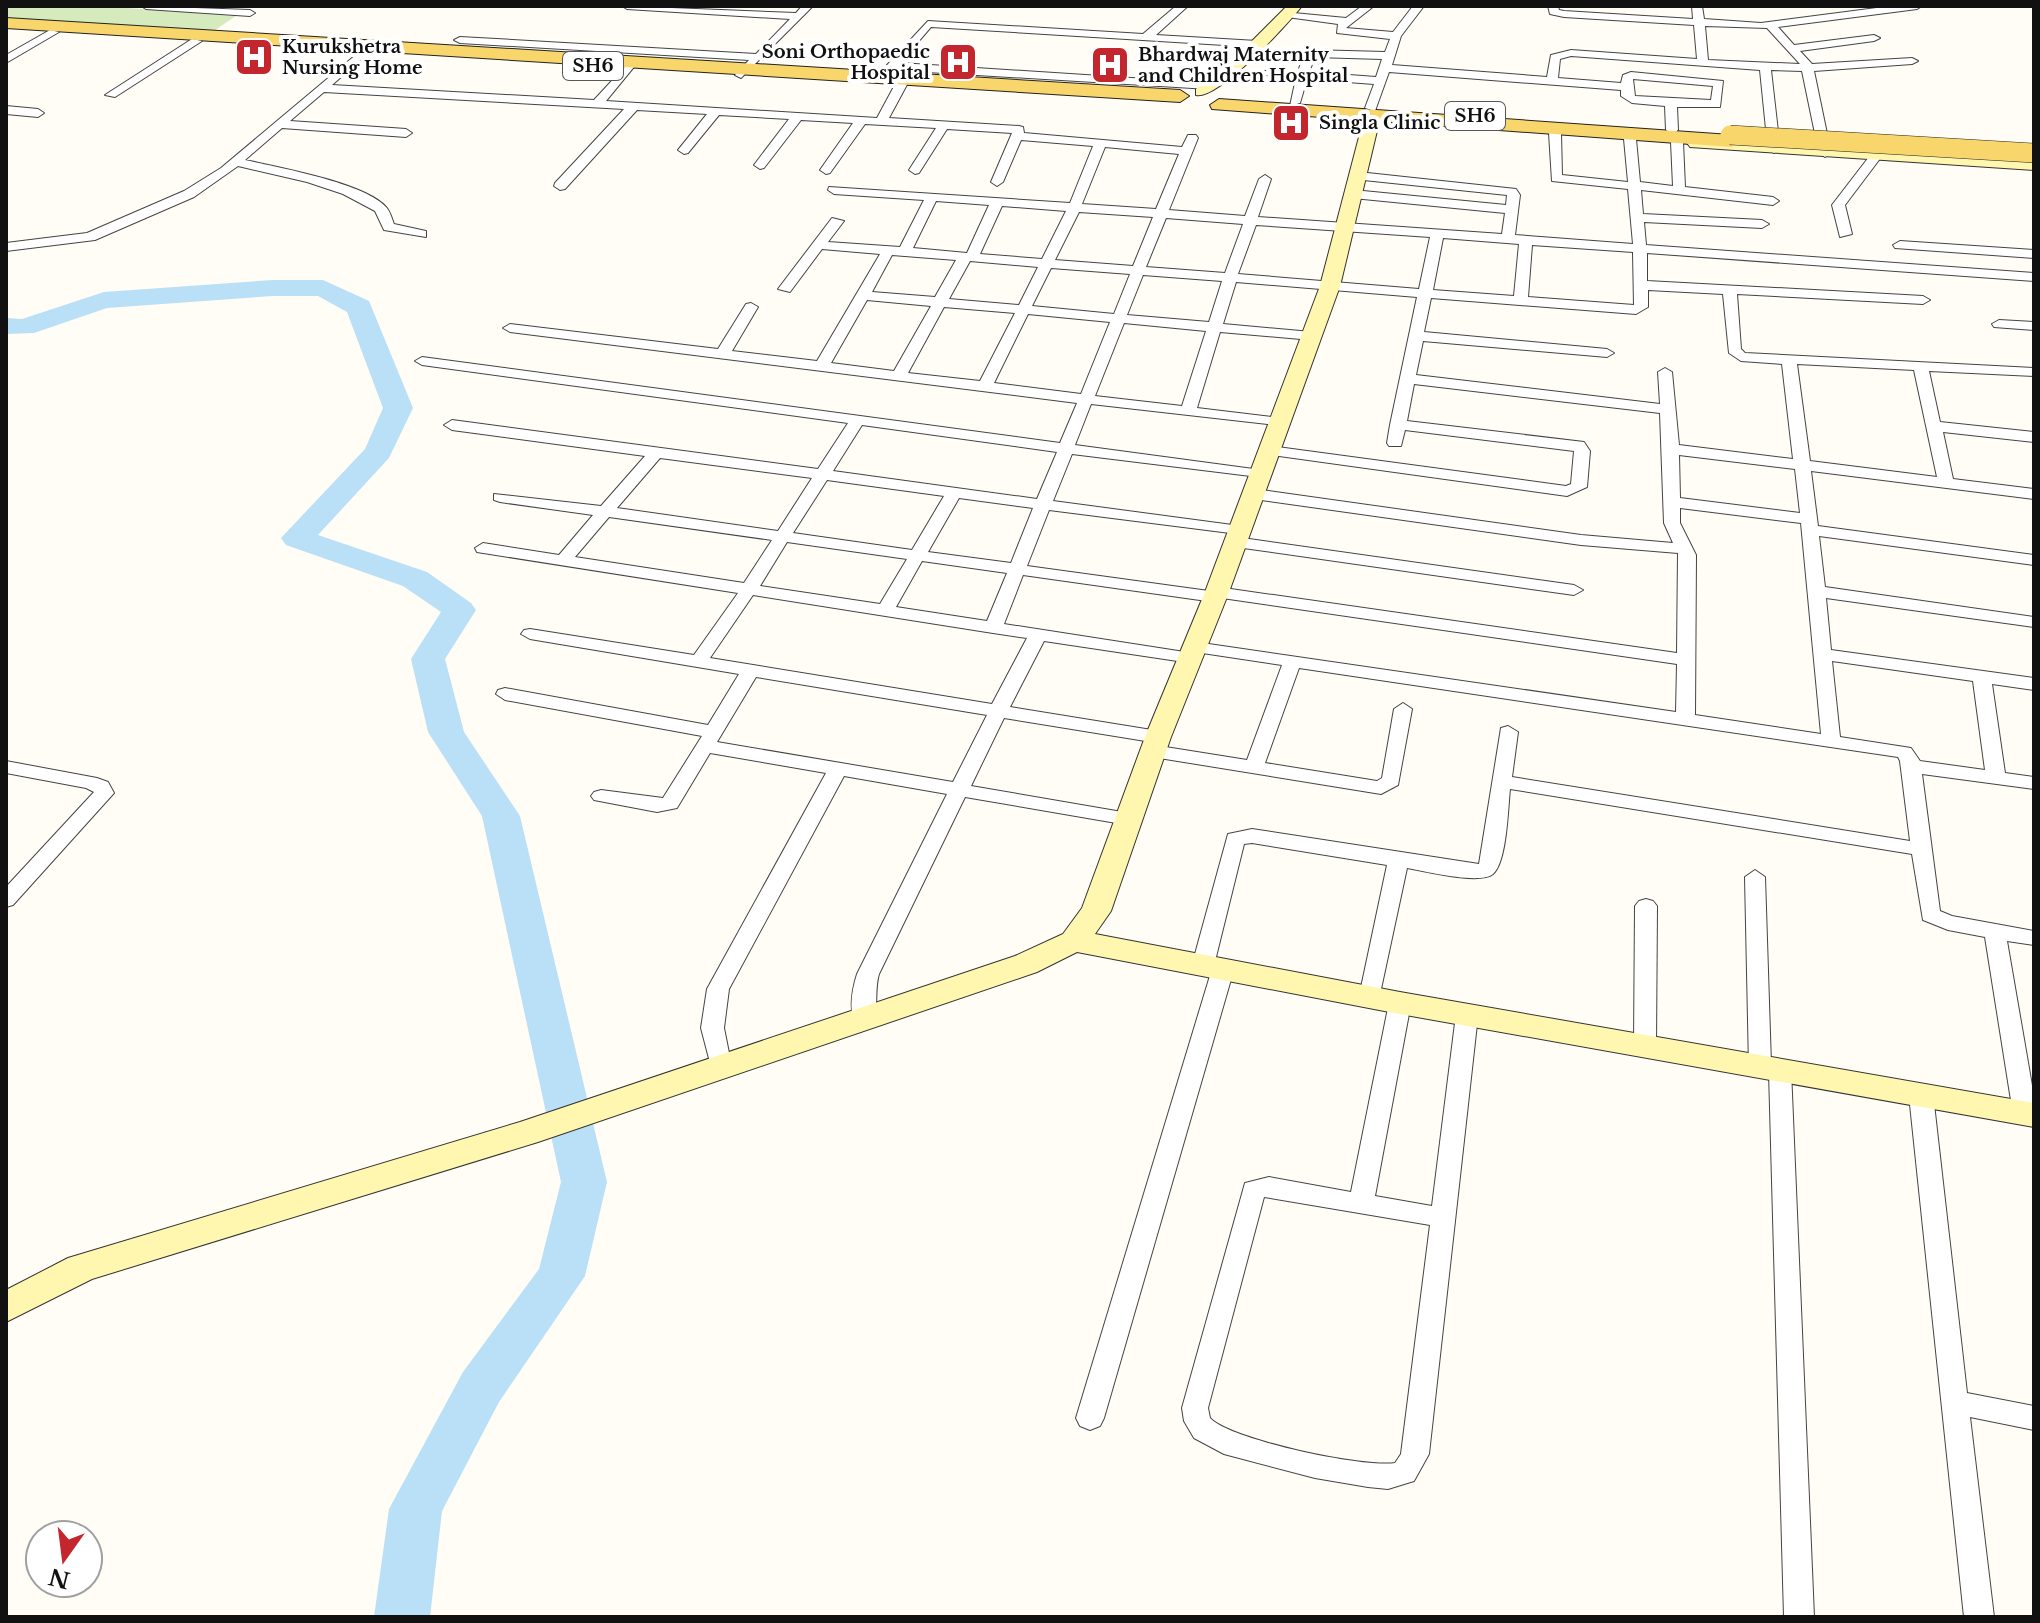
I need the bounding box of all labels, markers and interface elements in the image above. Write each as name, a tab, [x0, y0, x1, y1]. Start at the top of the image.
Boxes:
hospital icon: Kurukshetra Nursing Home	[233, 36, 275, 78]
place label: Kurukshetra Nursing Home	[282, 36, 423, 79]
place label: Soni Orthopaedic Hospital	[762, 41, 931, 84]
hospital icon: Soni Orthopaedic Hospital	[937, 41, 979, 83]
hospital icon: Bhardwaj Maternity and Children Hospital	[1089, 44, 1131, 86]
place label: Bhardwaj Maternity and Children Hospital	[1138, 44, 1349, 87]
road number: SH6	[563, 52, 623, 80]
hospital icon: Singla Clinic	[1270, 102, 1312, 144]
road number: SH6	[1445, 102, 1505, 130]
place label: Singla Clinic	[1319, 112, 1440, 134]
north arrow	[24, 1519, 104, 1599]
text: N	[46, 1562, 73, 1594]

